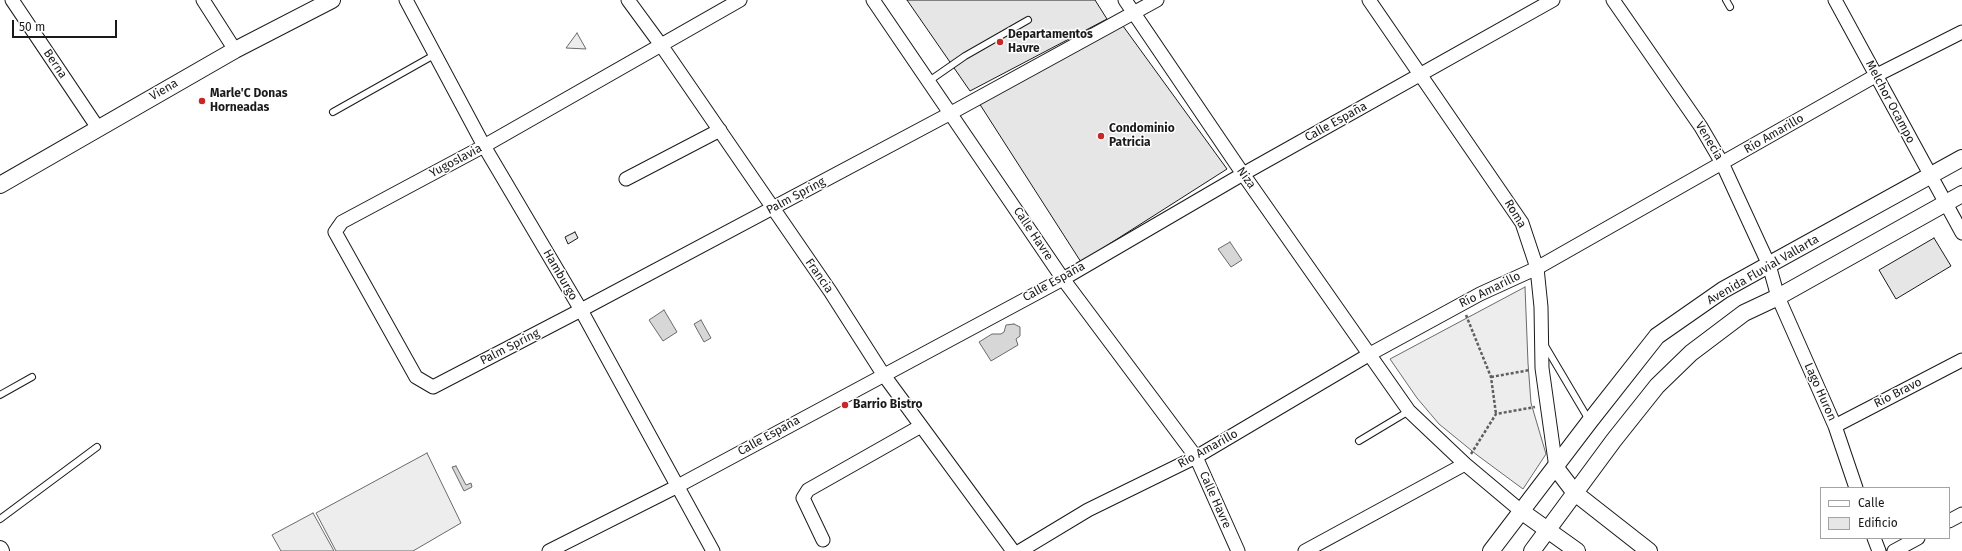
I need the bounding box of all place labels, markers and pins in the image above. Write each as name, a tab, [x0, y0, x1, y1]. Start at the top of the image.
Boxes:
place label: Departamentos Havre	[1008, 28, 1093, 56]
marker: Departamentos Havre	[995, 37, 1005, 47]
place label: Marle'C Donas Horneadas	[210, 87, 287, 115]
marker: Marle'C Donas Horneadas	[197, 96, 207, 106]
place label: Condominio Patricia	[1109, 122, 1175, 150]
marker: Condominio Patricia	[1096, 131, 1106, 141]
place label: Barrio Bistro	[853, 398, 923, 412]
marker: Barrio Bistro	[840, 400, 850, 410]

